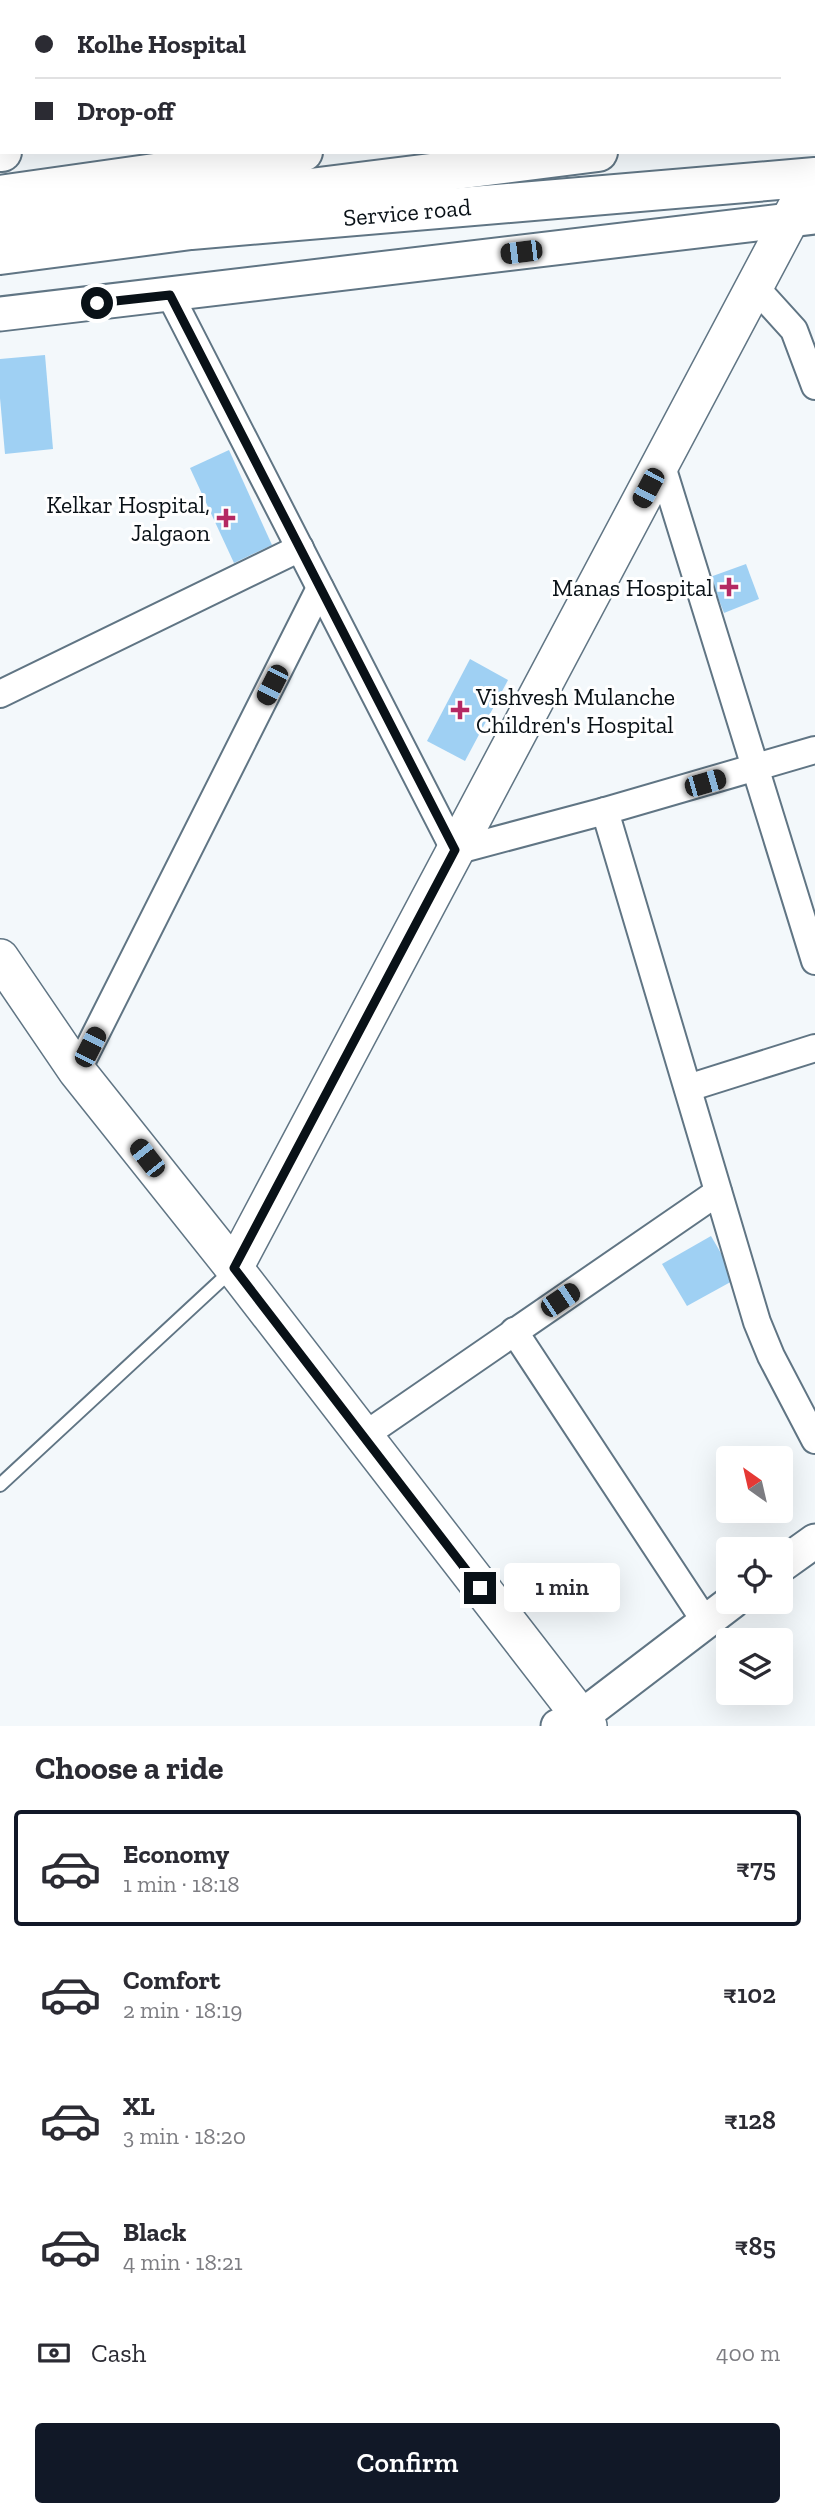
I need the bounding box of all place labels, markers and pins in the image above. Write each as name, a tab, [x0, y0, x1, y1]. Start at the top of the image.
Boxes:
place label: Kelkar Hospital, Jalgaon	[46, 490, 210, 547]
marker: Kelkar Hospital, Jalgaon	[216, 508, 236, 528]
place label: Manas Hospital	[552, 573, 713, 602]
marker: Manas Hospital	[719, 577, 739, 597]
place label: Vishvesh Mulanche Children's Hospital	[475, 682, 675, 739]
marker: Vishvesh Mulanche Children's Hospital	[450, 700, 470, 720]

